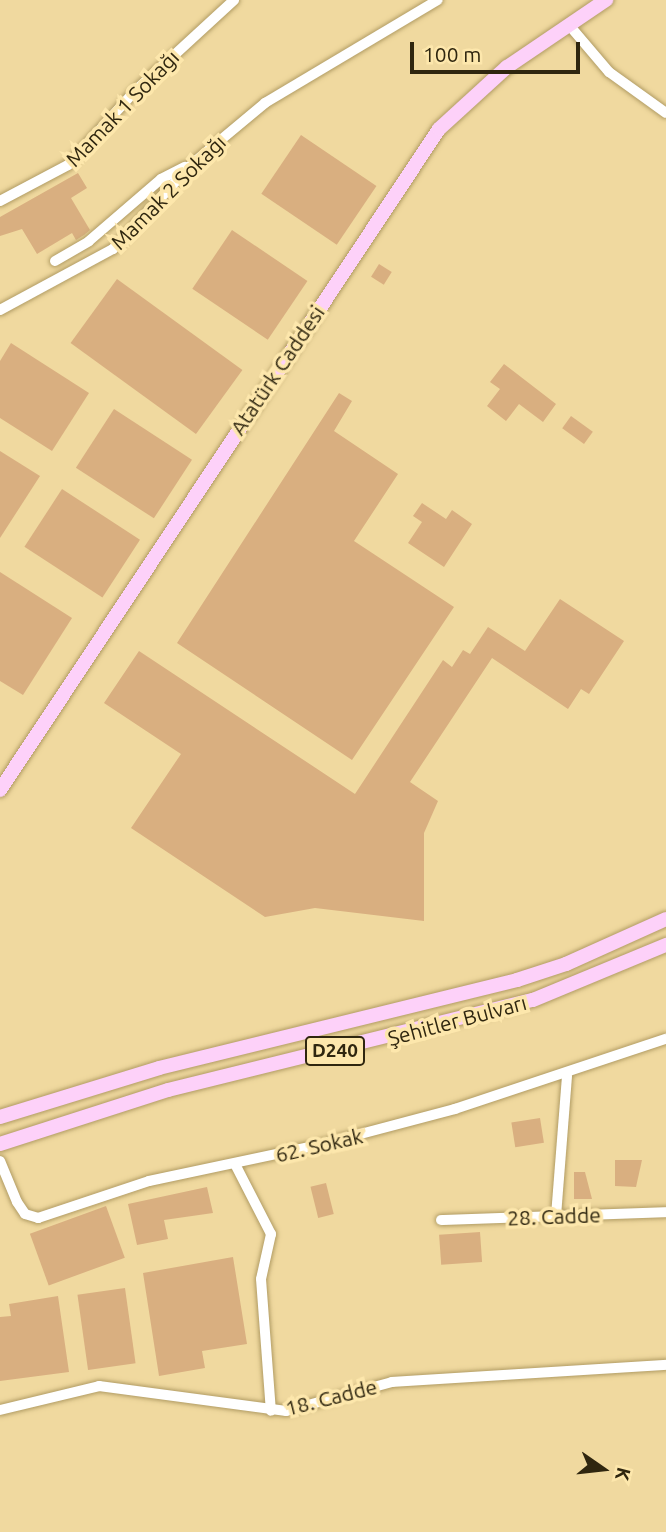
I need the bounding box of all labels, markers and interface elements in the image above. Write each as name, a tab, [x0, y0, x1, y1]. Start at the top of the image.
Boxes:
scale bar	[414, 28, 584, 72]
text: 100 m	[423, 42, 481, 66]
street label: Mamak 1 Sokağı	[60, 45, 184, 171]
street label: Mamak 2 Sokağı	[105, 129, 231, 255]
street label: Atatürk Caddesi	[225, 301, 329, 439]
street label: Şehitler Bulvarı	[385, 989, 529, 1051]
road number: D240	[304, 1036, 366, 1066]
street label: 62. Sokak	[273, 1123, 365, 1167]
street label: 28. Cadde	[507, 1202, 601, 1230]
street label: 18. Cadde	[283, 1373, 379, 1421]
north arrow	[568, 1434, 638, 1504]
text: K	[611, 1465, 636, 1483]

